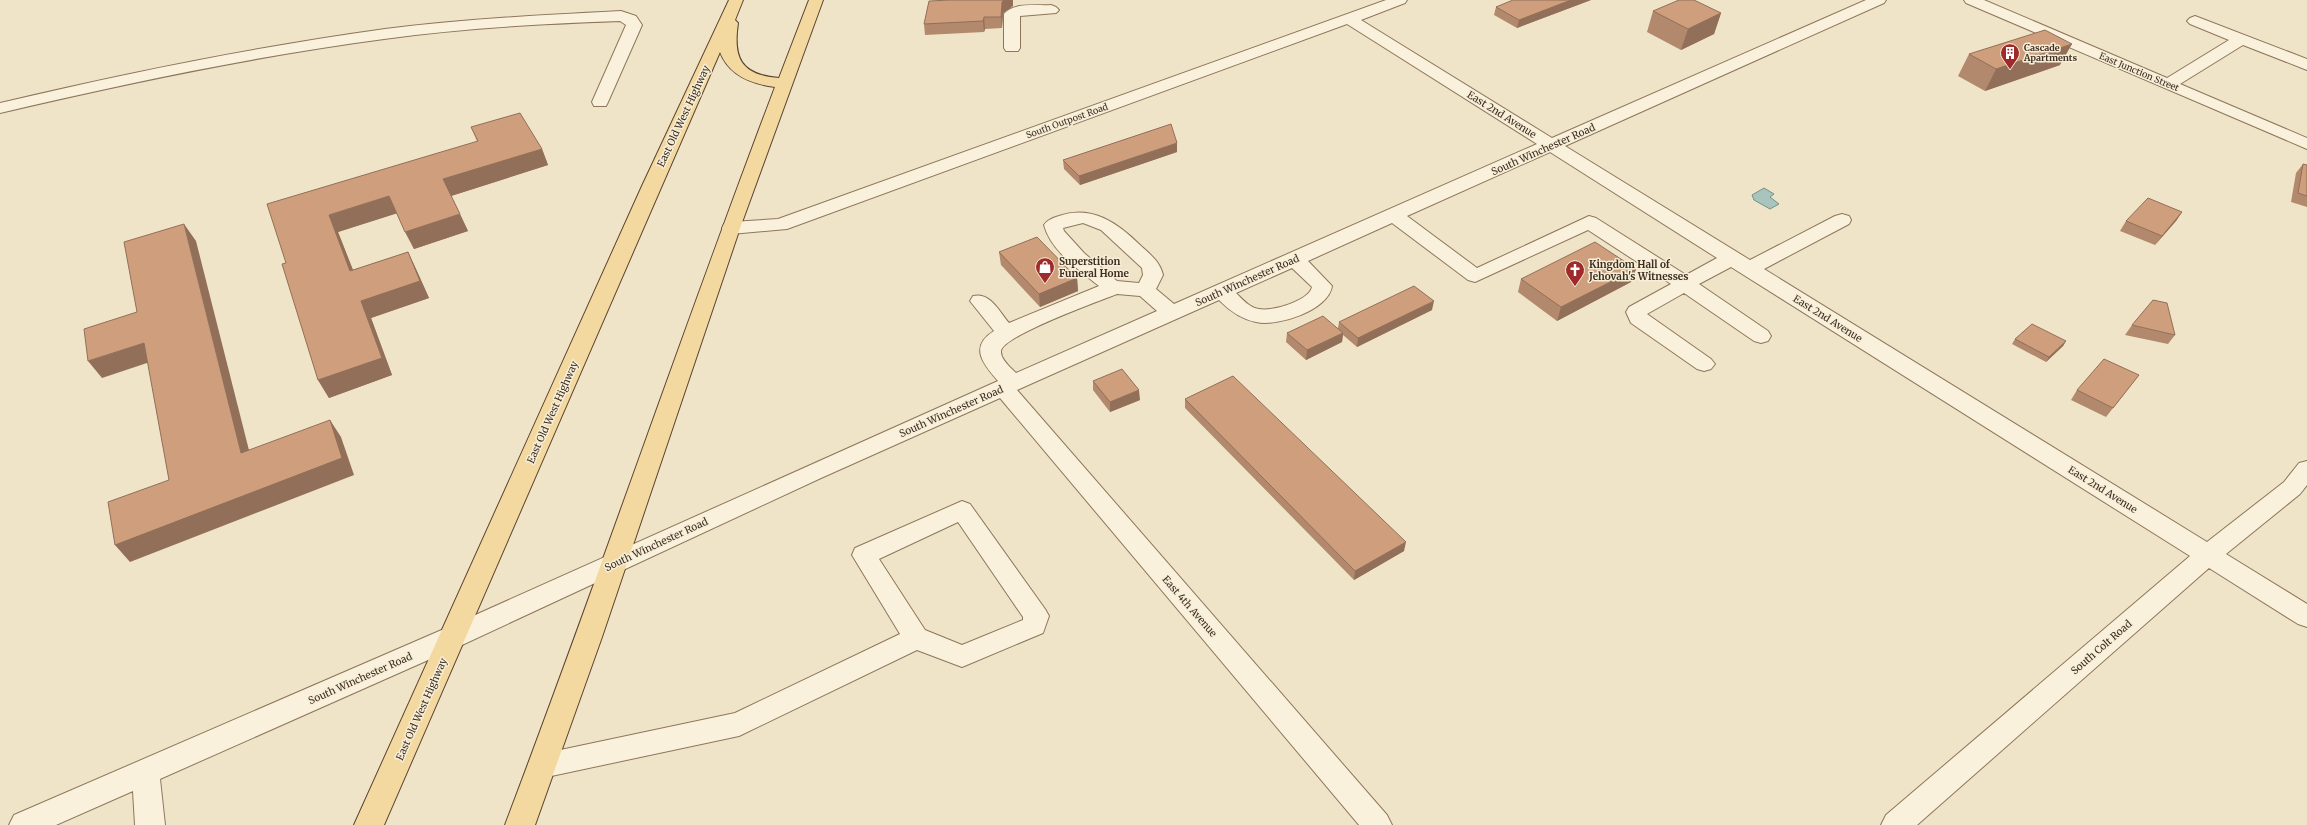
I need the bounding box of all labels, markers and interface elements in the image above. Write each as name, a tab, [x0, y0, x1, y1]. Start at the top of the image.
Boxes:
building icon: Cascade Apartments	[1999, 42, 2021, 70]
place label: Cascade Apartments	[2023, 42, 2077, 63]
street label: East Junction Street	[2098, 50, 2181, 94]
street label: East Old West Highway	[654, 63, 713, 169]
street label: East 2nd Avenue	[1465, 88, 1539, 141]
street label: South Outpost Road	[1024, 100, 1110, 140]
street label: South Winchester Road	[1489, 121, 1597, 178]
street label: South Winchester Road	[1193, 252, 1301, 309]
place label: Superstition Funeral Home	[1059, 255, 1130, 280]
shop icon: Superstition Funeral Home	[1034, 256, 1056, 284]
place label: Kingdom Hall of Jehovah's Witnesses	[1588, 258, 1688, 283]
church icon: Kingdom Hall of Jehovah's Witnesses	[1564, 259, 1586, 287]
street label: East 2nd Avenue	[1791, 292, 1865, 345]
street label: East Old West Highway	[524, 359, 581, 465]
street label: South Winchester Road	[897, 383, 1005, 440]
street label: East 2nd Avenue	[2066, 463, 2140, 516]
street label: South Winchester Road	[603, 515, 710, 574]
street label: East 4th Avenue	[1159, 573, 1220, 640]
street label: South Colt Road	[2068, 617, 2134, 677]
street label: South Winchester Road	[306, 650, 414, 707]
street label: East Old West Highway	[393, 656, 450, 762]

